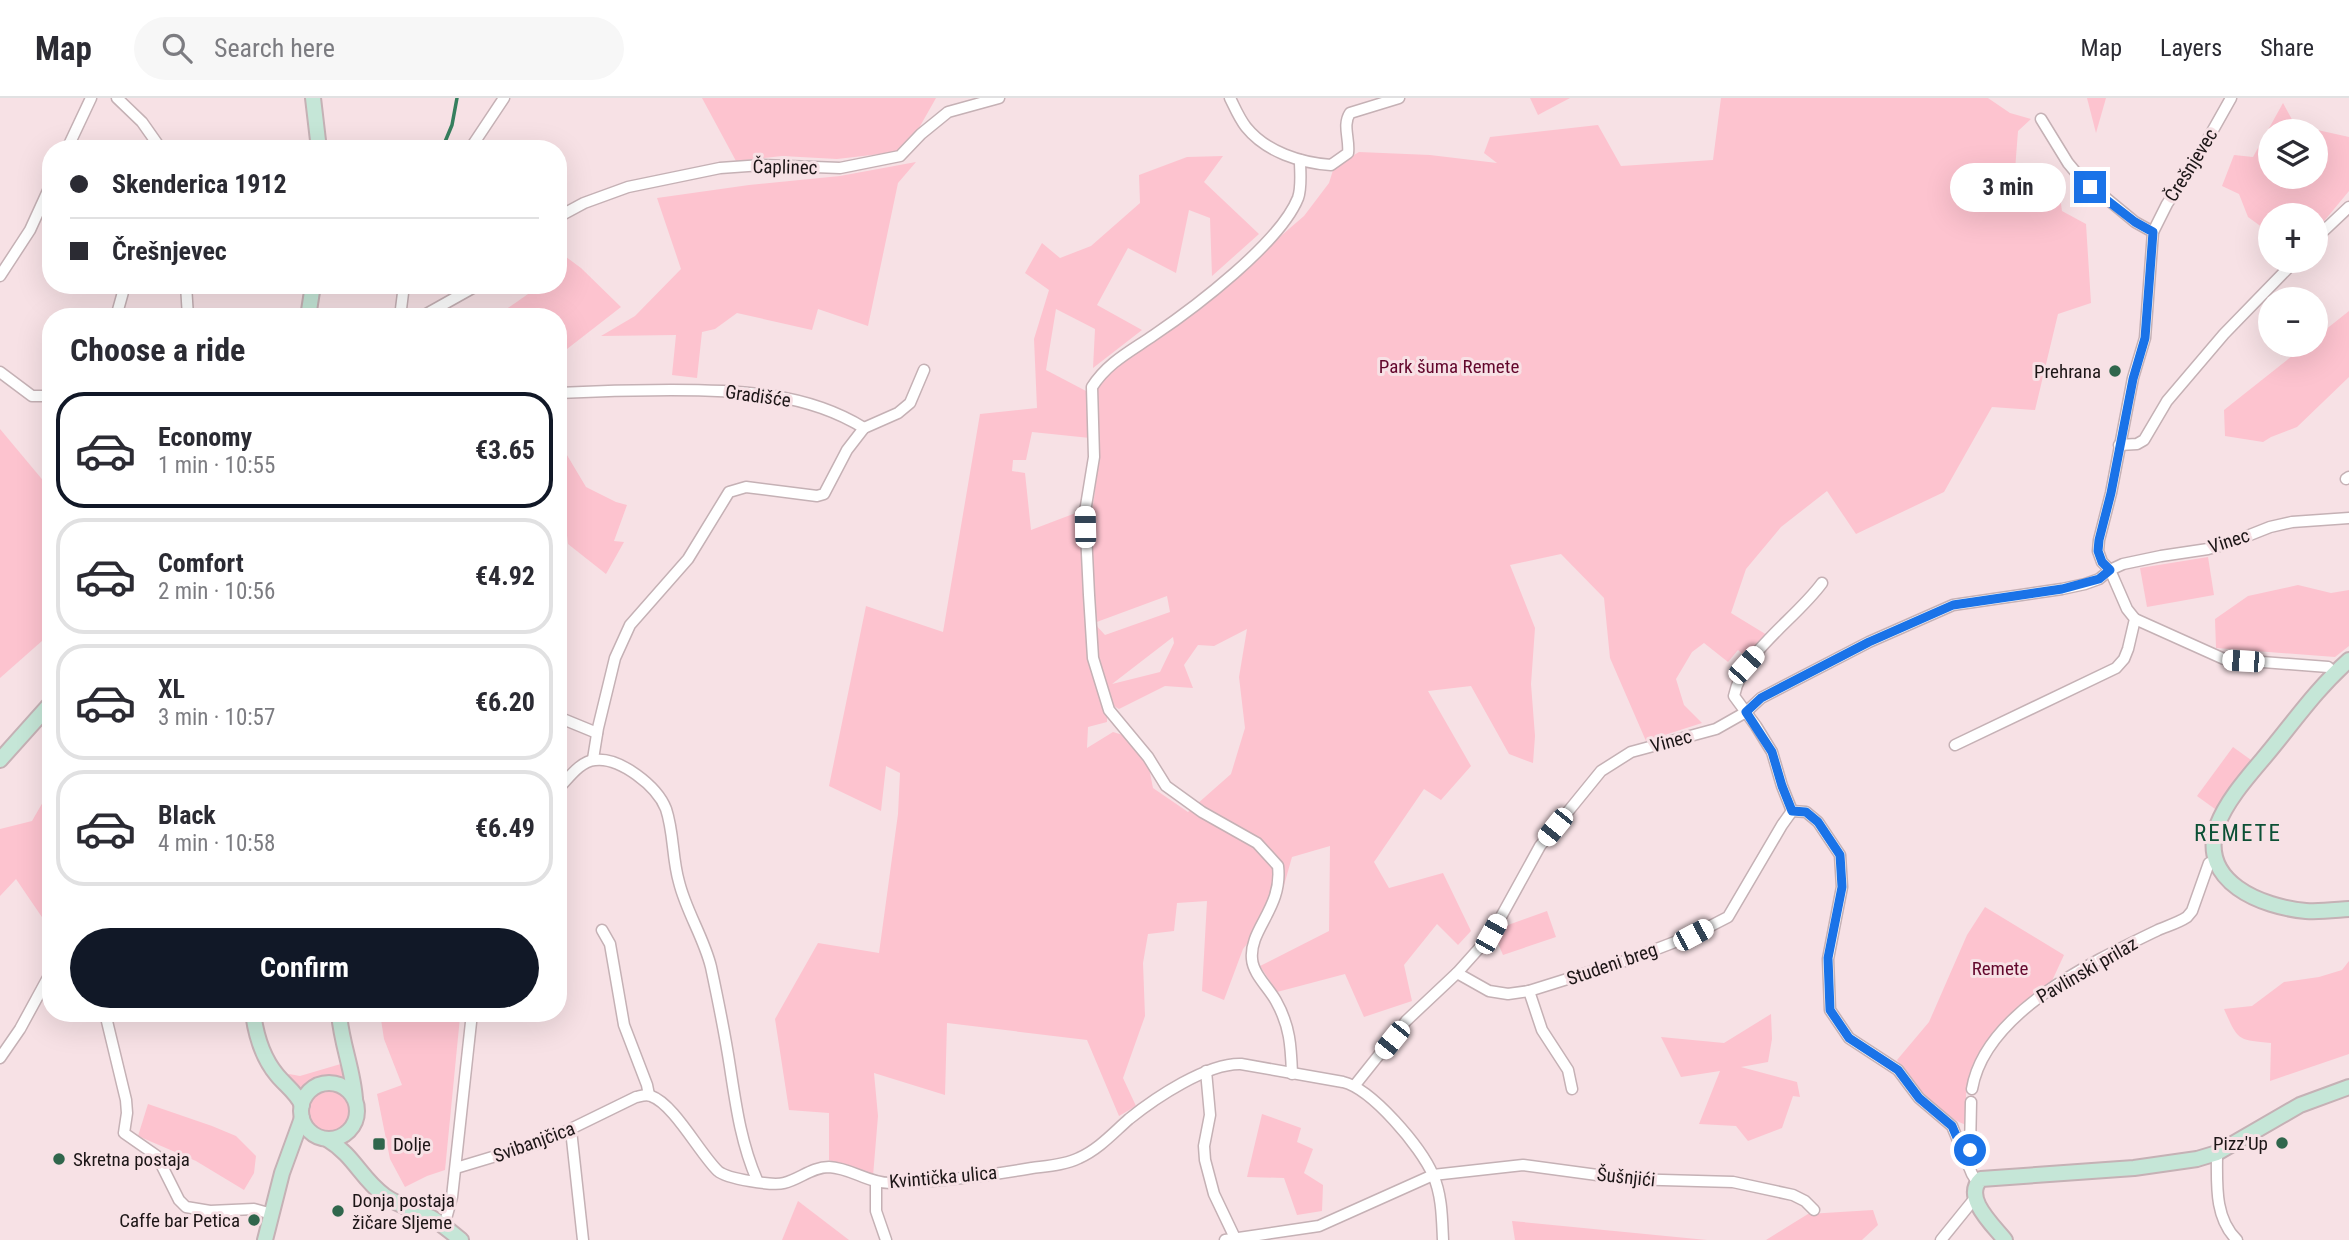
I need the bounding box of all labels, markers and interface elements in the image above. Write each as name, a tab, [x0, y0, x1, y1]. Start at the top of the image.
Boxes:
search box	[134, 17, 624, 80]
text: Map	[35, 29, 92, 68]
icon: search	[158, 29, 196, 67]
text: Search here	[214, 33, 335, 63]
text: Map	[2081, 34, 2122, 62]
text: Layers	[2160, 34, 2222, 62]
text: Share	[2260, 34, 2314, 62]
map controls	[2258, 119, 2328, 357]
button: layers	[2258, 119, 2328, 189]
street label: Črešnjevec	[2160, 124, 2223, 206]
street label: Čaplinec	[752, 155, 818, 179]
callout: 3 min	[1950, 162, 2066, 212]
text: Skenderica 1912	[112, 169, 287, 199]
route end	[2074, 171, 2106, 203]
text: 3 min	[1982, 174, 2034, 201]
button: +	[2258, 203, 2328, 273]
text: Črešnjevec	[112, 236, 227, 266]
button: −	[2258, 287, 2328, 357]
text: Choose a ride	[70, 331, 245, 369]
park label: Park šuma Remete	[1379, 355, 1519, 378]
place label: Prehrana	[2034, 360, 2101, 383]
marker: Prehrana	[2107, 363, 2123, 379]
street label: Gradišće	[724, 380, 792, 412]
icon: car	[74, 419, 137, 482]
text: Economy	[158, 422, 252, 452]
text: €3.65	[475, 435, 535, 465]
text: 1 min · 10:55	[158, 452, 275, 479]
car	[1075, 506, 1096, 548]
street label: Vinec	[2206, 524, 2253, 558]
icon: car	[74, 545, 137, 608]
text: Comfort	[158, 548, 244, 578]
text: €4.92	[475, 561, 535, 591]
text: 2 min · 10:56	[158, 578, 275, 605]
car	[1725, 642, 1768, 688]
car	[2222, 649, 2265, 673]
icon: car	[74, 671, 137, 734]
text: XL	[158, 674, 185, 704]
text: €6.20	[475, 687, 535, 717]
text: 3 min · 10:57	[158, 704, 275, 731]
street label: Vinec	[1648, 724, 1694, 758]
icon: car	[74, 797, 137, 860]
text: Black	[158, 800, 216, 830]
car	[1534, 804, 1577, 850]
text: €6.49	[475, 813, 535, 843]
district label: REMETE	[2194, 820, 2282, 847]
text: 4 min · 10:58	[158, 830, 275, 857]
car	[1472, 911, 1511, 957]
car	[1670, 916, 1717, 954]
button: Confirm	[70, 928, 539, 1008]
street label: Pavlinski prilaz	[2032, 932, 2142, 1008]
street label: Studeni breg	[1564, 938, 1660, 990]
park label: Remete	[1972, 957, 2028, 980]
car	[1371, 1017, 1414, 1063]
street label: Svibanjčica	[490, 1117, 578, 1167]
place label: Pizz'Up	[2213, 1132, 2268, 1155]
place label: Dolje	[393, 1133, 431, 1156]
route start	[1954, 1134, 1986, 1166]
marker: Pizz'Up	[2274, 1135, 2290, 1151]
marker: Dolje	[371, 1136, 387, 1152]
place label: Skretna postaja	[73, 1148, 190, 1171]
marker: Skretna postaja	[51, 1151, 67, 1167]
street label: Kvintička ulica	[888, 1161, 998, 1193]
street label: Šušnjići	[1596, 1162, 1656, 1192]
place label: Donja postaja žičare Sljeme	[352, 1189, 455, 1234]
marker: Donja postaja žičare Sljeme	[330, 1203, 346, 1219]
place label: Caffe bar Petica	[119, 1209, 240, 1232]
marker: Caffe bar Petica	[246, 1212, 262, 1228]

